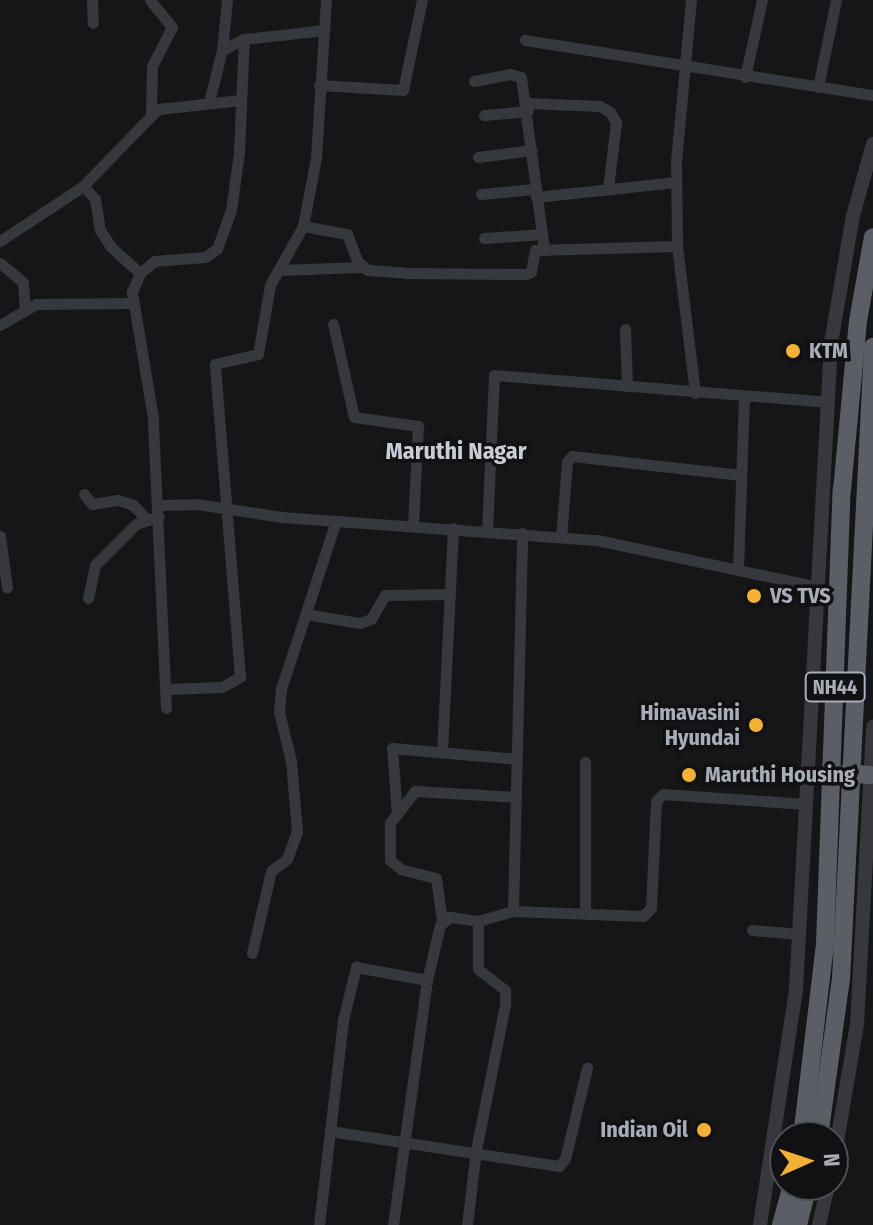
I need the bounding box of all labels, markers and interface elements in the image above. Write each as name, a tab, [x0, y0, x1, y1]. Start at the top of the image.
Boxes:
place label: KTM	[809, 338, 848, 364]
marker: KTM	[784, 342, 802, 360]
district label: Maruthi Nagar	[386, 438, 526, 466]
place label: VS TVS	[770, 583, 831, 609]
marker: VS TVS	[745, 587, 763, 605]
road number: NH44	[803, 671, 867, 703]
place label: Himavasini Hyundai	[640, 699, 740, 750]
marker: Himavasini Hyundai	[747, 716, 765, 734]
place label: Maruthi Housing	[705, 762, 855, 788]
marker: Maruthi Housing	[680, 766, 698, 784]
place label: Indian Oil	[600, 1117, 688, 1143]
marker: Indian Oil	[695, 1121, 713, 1139]
north arrow	[769, 1121, 849, 1201]
text: N	[818, 1153, 845, 1167]

